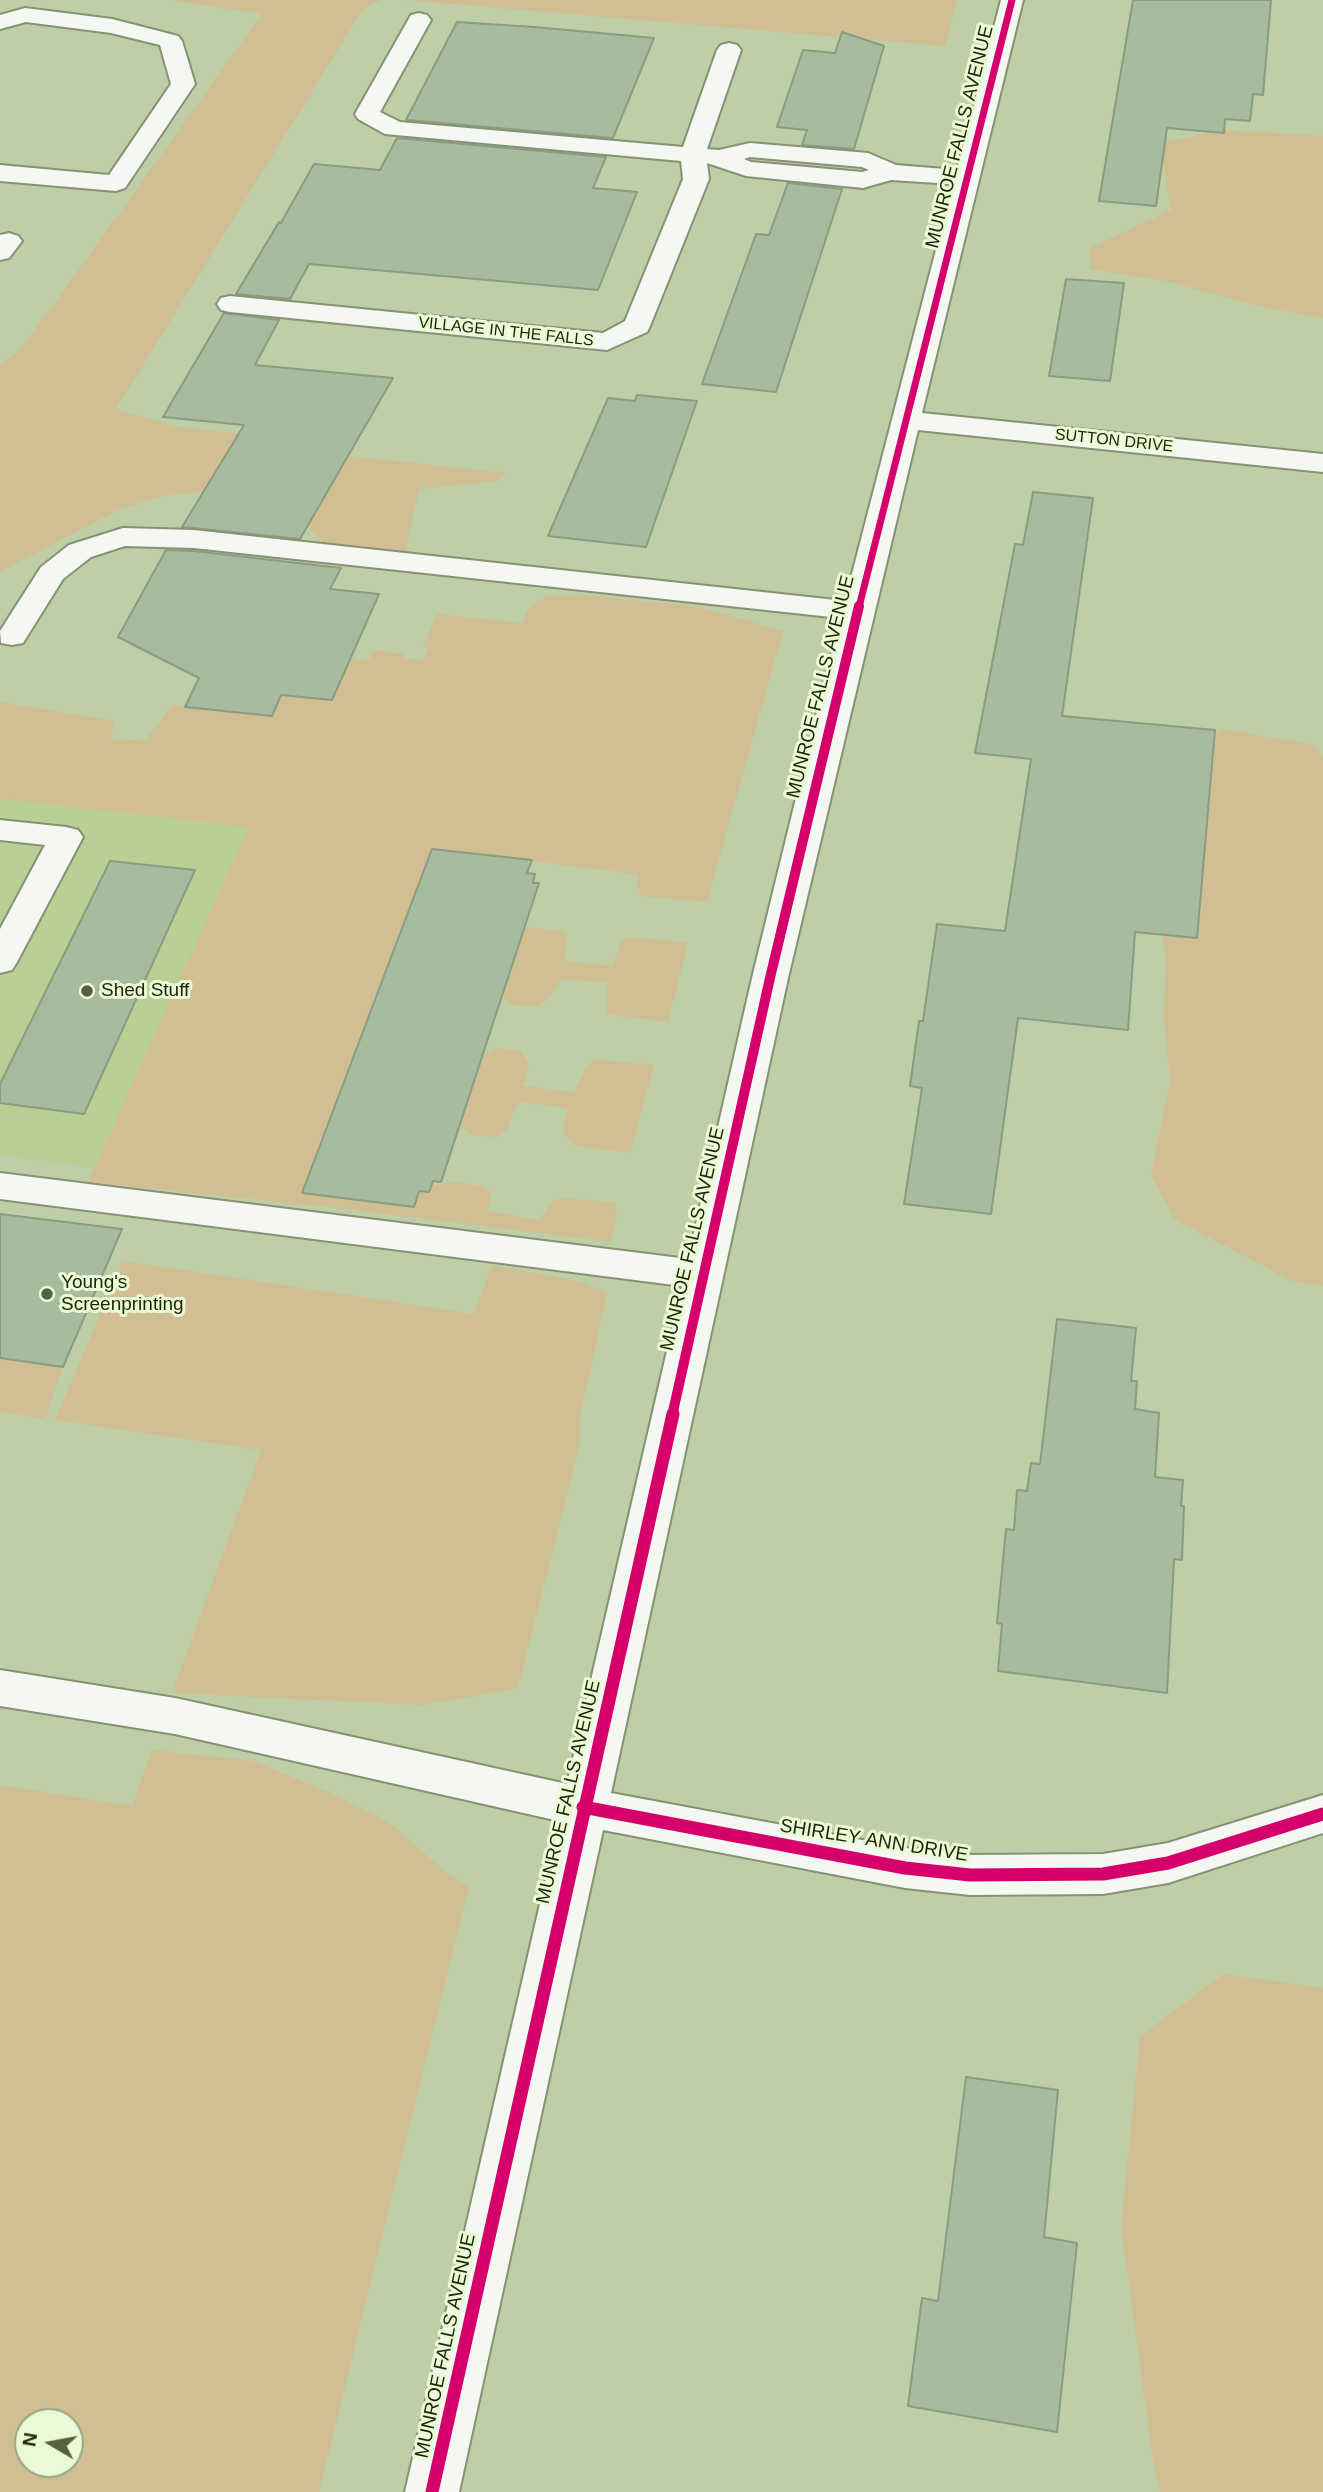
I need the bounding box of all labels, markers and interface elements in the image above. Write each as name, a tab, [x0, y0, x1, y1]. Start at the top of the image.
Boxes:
street label: MUNROE FALLS AVENUE	[921, 23, 999, 251]
street label: VILLAGE IN THE FALLS	[417, 313, 595, 351]
street label: SUTTON DRIVE	[1054, 425, 1174, 457]
street label: MUNROE FALLS AVENUE	[782, 573, 860, 801]
place label: Shed Stuff	[101, 980, 189, 1002]
marker: Shed Stuff	[79, 983, 95, 999]
street label: MUNROE FALLS AVENUE	[656, 1125, 730, 1353]
place label: Young's Screenprinting	[61, 1272, 184, 1316]
marker: Young's Screenprinting	[39, 1286, 55, 1302]
street label: MUNROE FALLS AVENUE	[532, 1678, 606, 1906]
street label: SHIRLEY ANN DRIVE	[778, 1815, 970, 1867]
street label: MUNROE FALLS AVENUE	[411, 2232, 481, 2460]
north arrow	[14, 2408, 84, 2478]
text: N	[18, 2431, 41, 2448]

